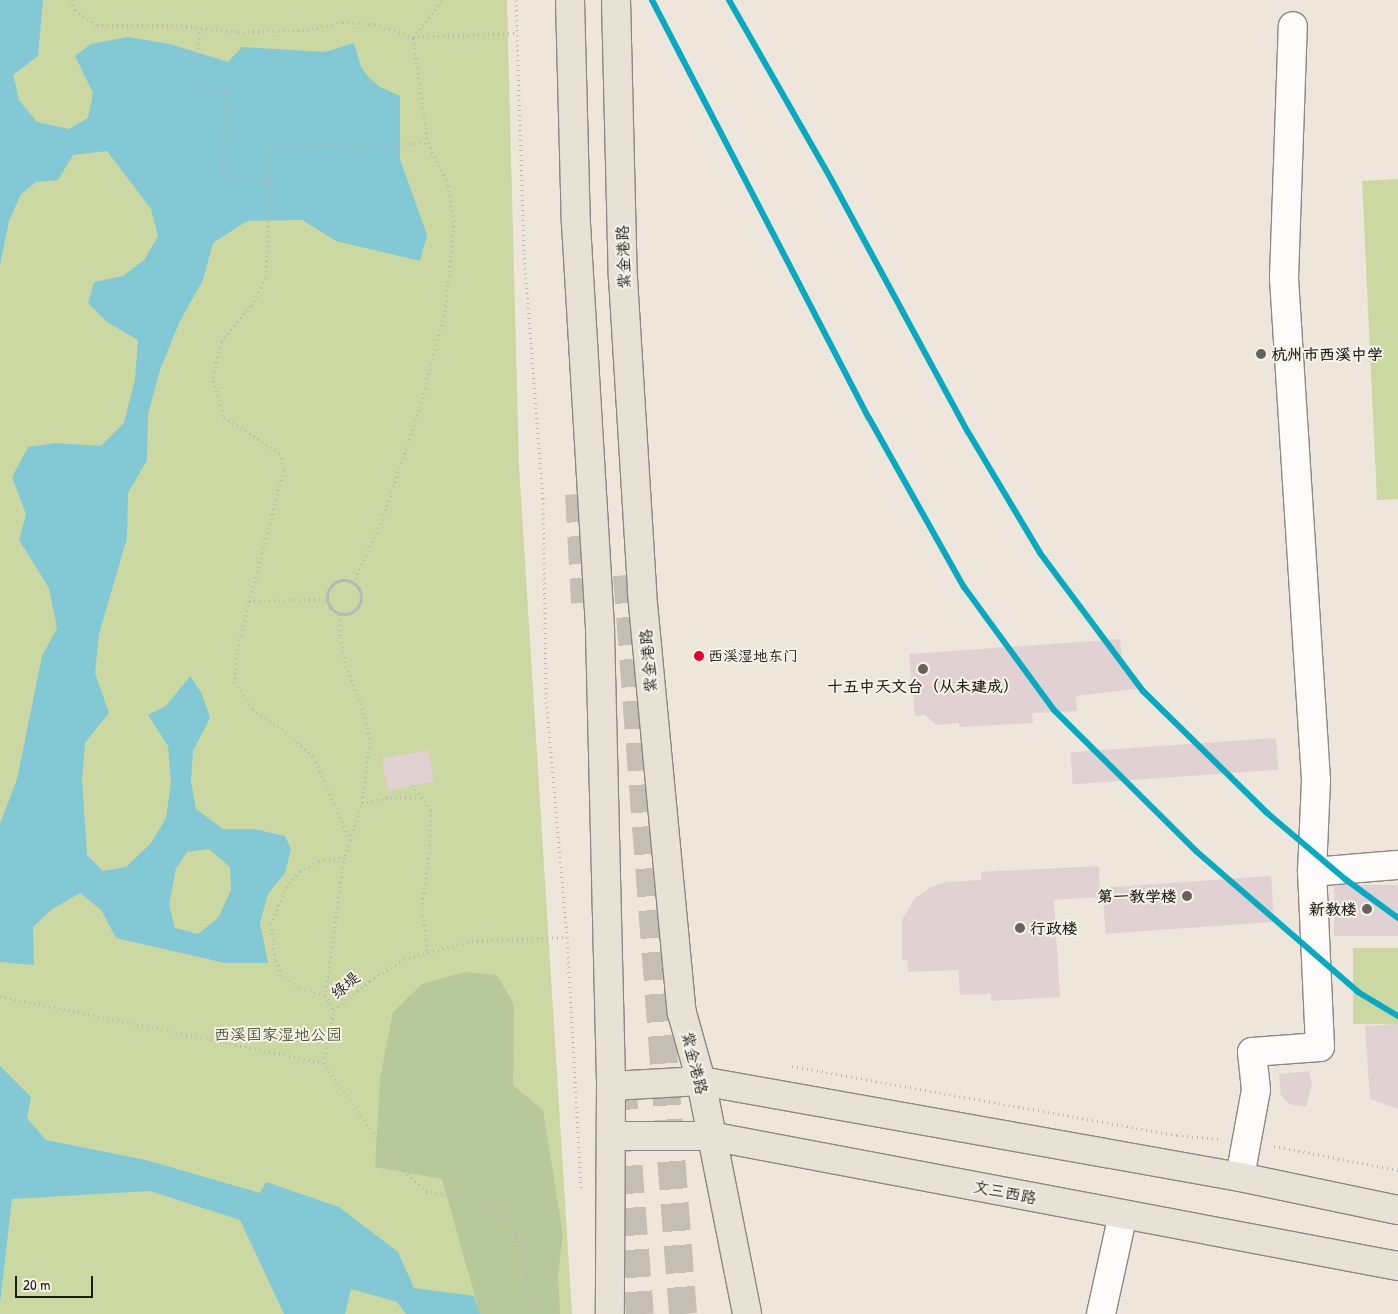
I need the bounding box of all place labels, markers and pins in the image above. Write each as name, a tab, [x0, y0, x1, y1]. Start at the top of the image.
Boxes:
place label: 杭州市西溪中学	[1271, 344, 1383, 364]
marker: 杭州市西溪中学	[1255, 348, 1267, 360]
place label: 西溪湿地东门	[708, 647, 798, 665]
marker: 西溪湿地东门	[694, 651, 704, 661]
marker: 十五中天文台（从未建成）	[917, 663, 929, 675]
place label: 十五中天文台（从未建成）	[827, 676, 1019, 696]
place label: 第一教学楼	[1097, 886, 1177, 906]
marker: 第一教学楼	[1181, 890, 1193, 902]
place label: 新教楼	[1309, 899, 1357, 919]
marker: 新教楼	[1361, 903, 1373, 915]
place label: 行政楼	[1030, 918, 1078, 938]
marker: 行政楼	[1014, 922, 1026, 934]

